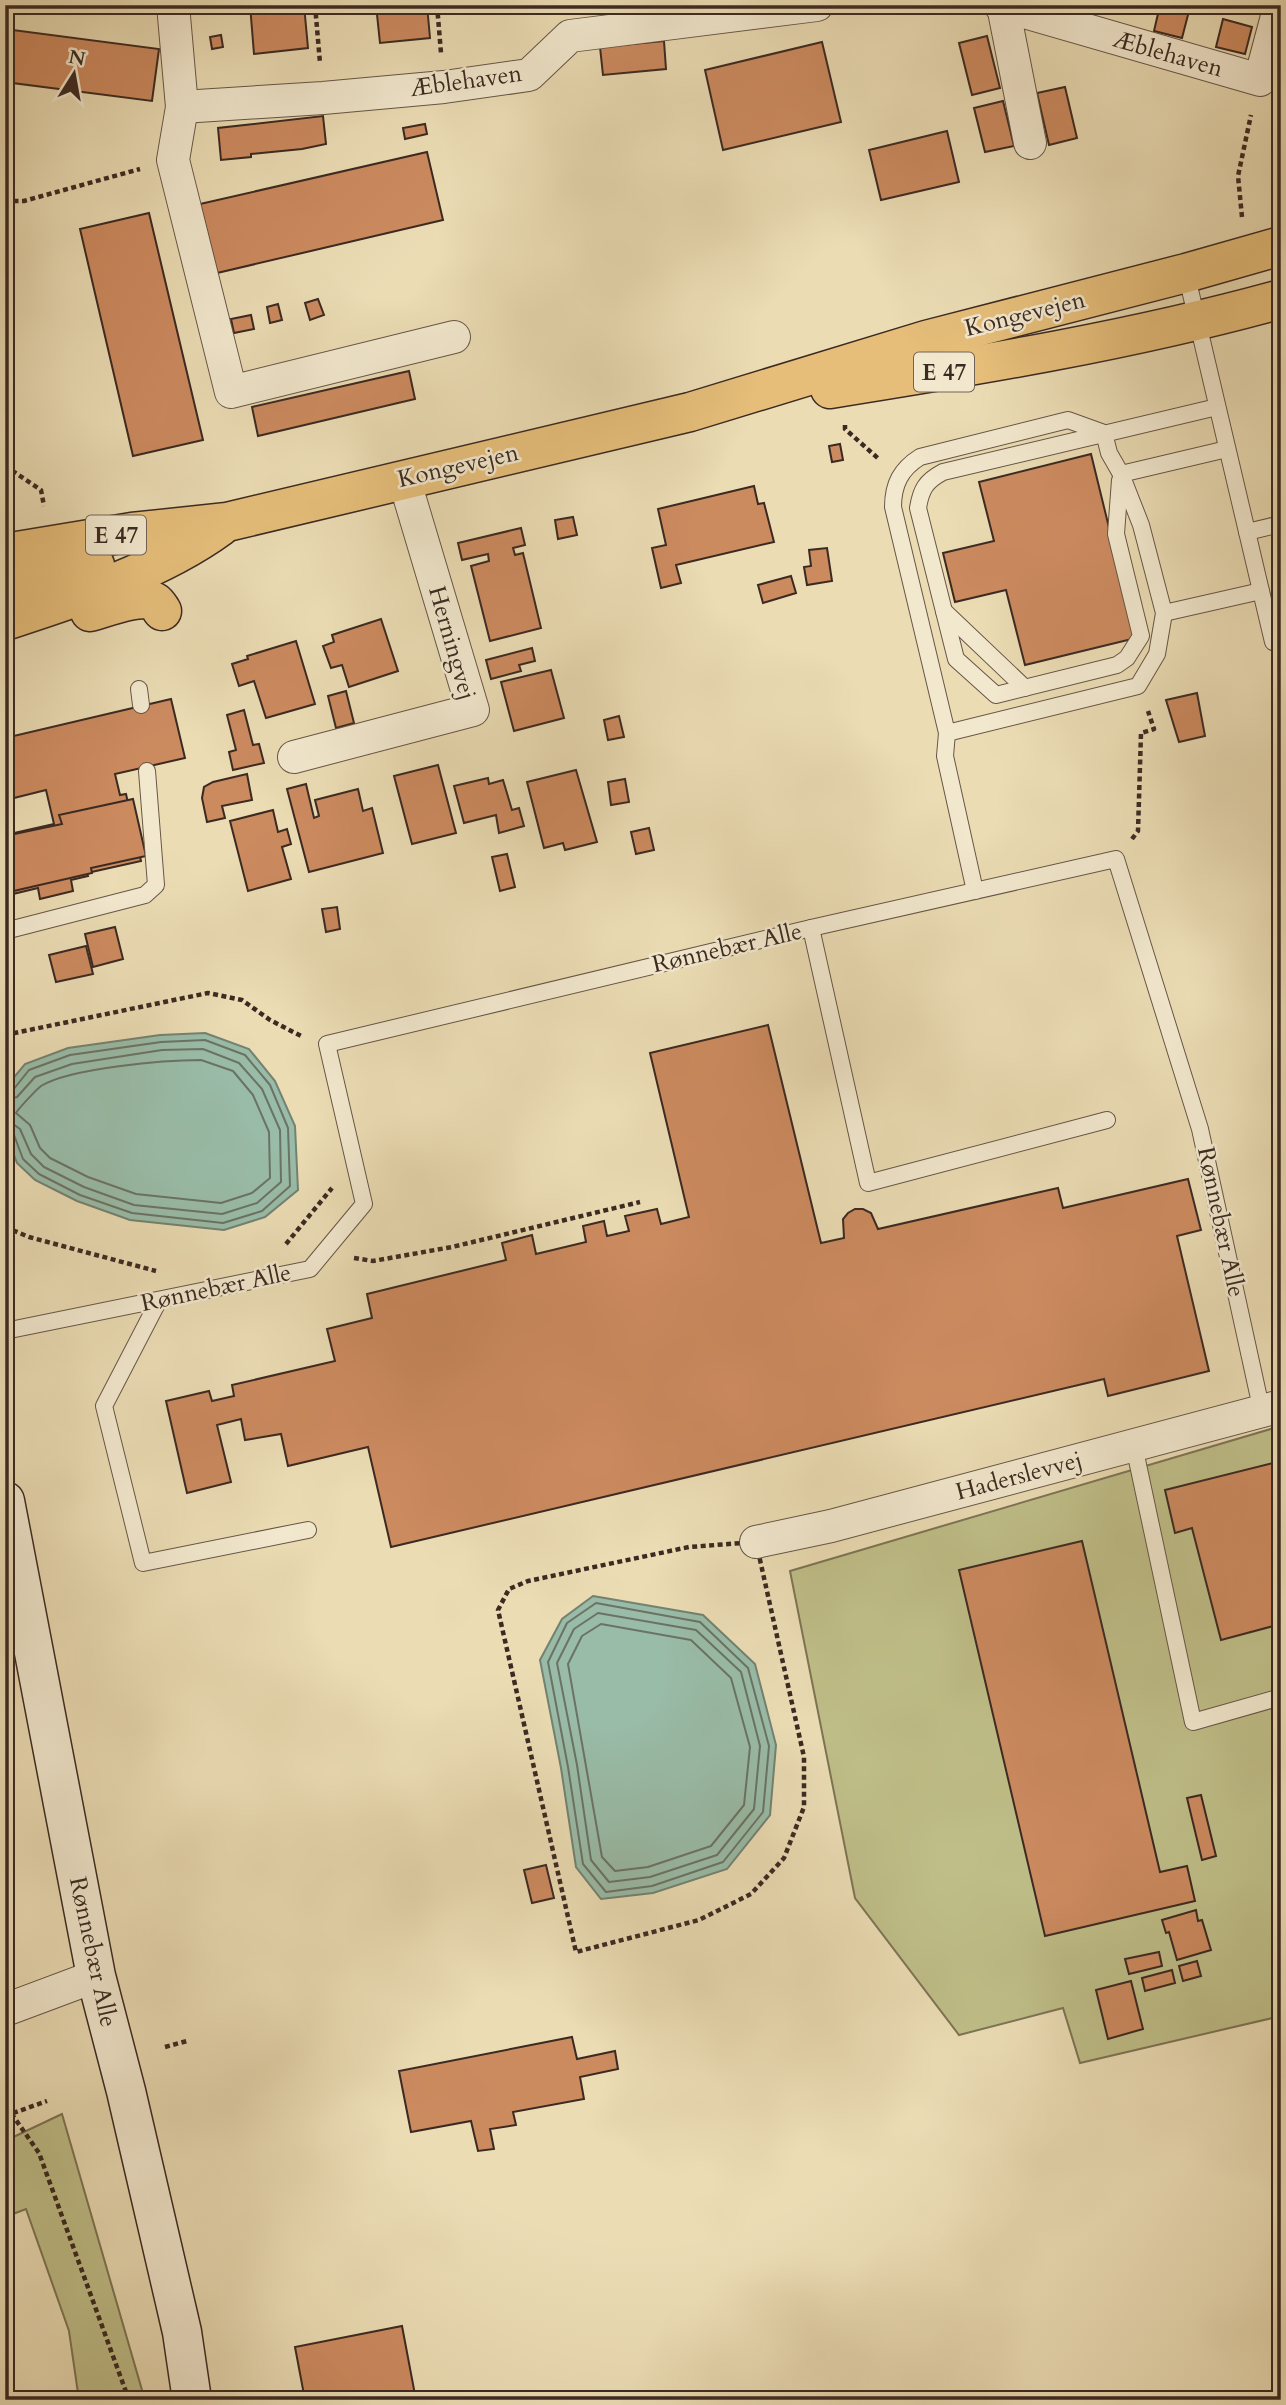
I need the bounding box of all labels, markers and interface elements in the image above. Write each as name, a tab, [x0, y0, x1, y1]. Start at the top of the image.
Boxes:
street label: Æblehaven	[1109, 23, 1227, 85]
north arrow	[38, 38, 108, 108]
text: N	[66, 44, 88, 73]
street label: Æblehaven	[408, 57, 524, 105]
street label: Kongevejen	[961, 283, 1089, 345]
road number: E 47	[914, 352, 974, 392]
street label: Kongevejen	[394, 436, 522, 496]
road number: E 47	[86, 516, 146, 554]
street label: Herningvej	[420, 582, 484, 704]
street label: Rønnebær Alle	[649, 915, 805, 981]
street label: Rønnebær Alle	[1189, 1144, 1253, 1300]
street label: Rønnebær Alle	[138, 1256, 294, 1320]
street label: Haderslevvej	[952, 1443, 1086, 1509]
street label: Rønnebær Alle	[61, 1874, 125, 2030]

